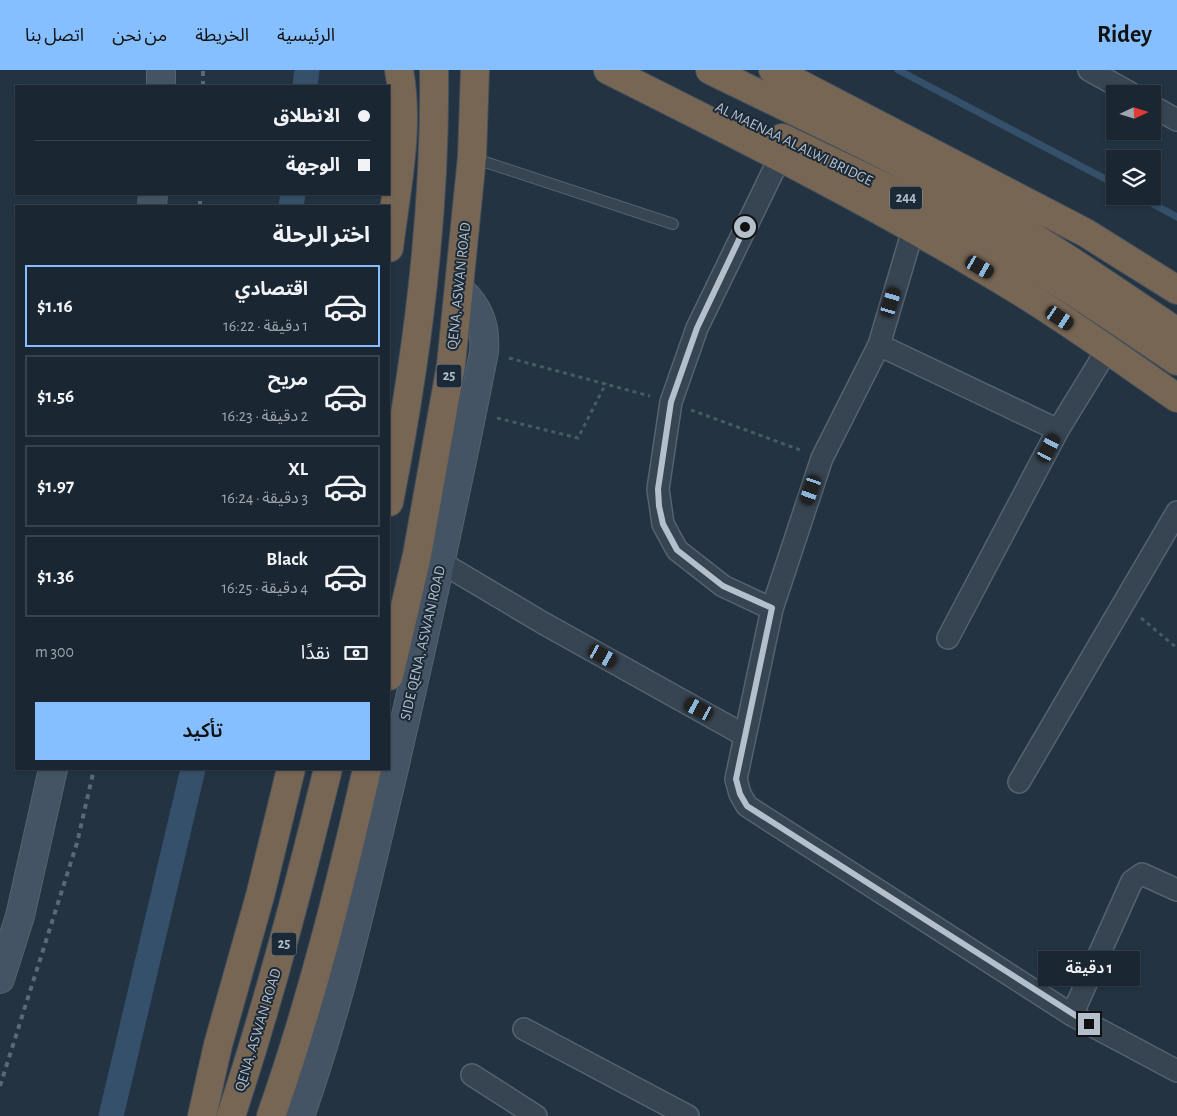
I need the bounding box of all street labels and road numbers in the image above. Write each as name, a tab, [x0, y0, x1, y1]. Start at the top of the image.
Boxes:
street label: AL MAENAA AL ALWI BRIDGE	[713, 99, 875, 189]
road number: 244	[890, 186, 922, 210]
street label: QENA, ASWAN ROAD	[445, 221, 473, 350]
road number: 25	[436, 364, 462, 388]
street label: SIDE QENA, ASWAN ROAD	[398, 564, 448, 722]
road number: 25	[272, 932, 296, 956]
street label: QENA, ASWAN ROAD	[232, 966, 284, 1093]

